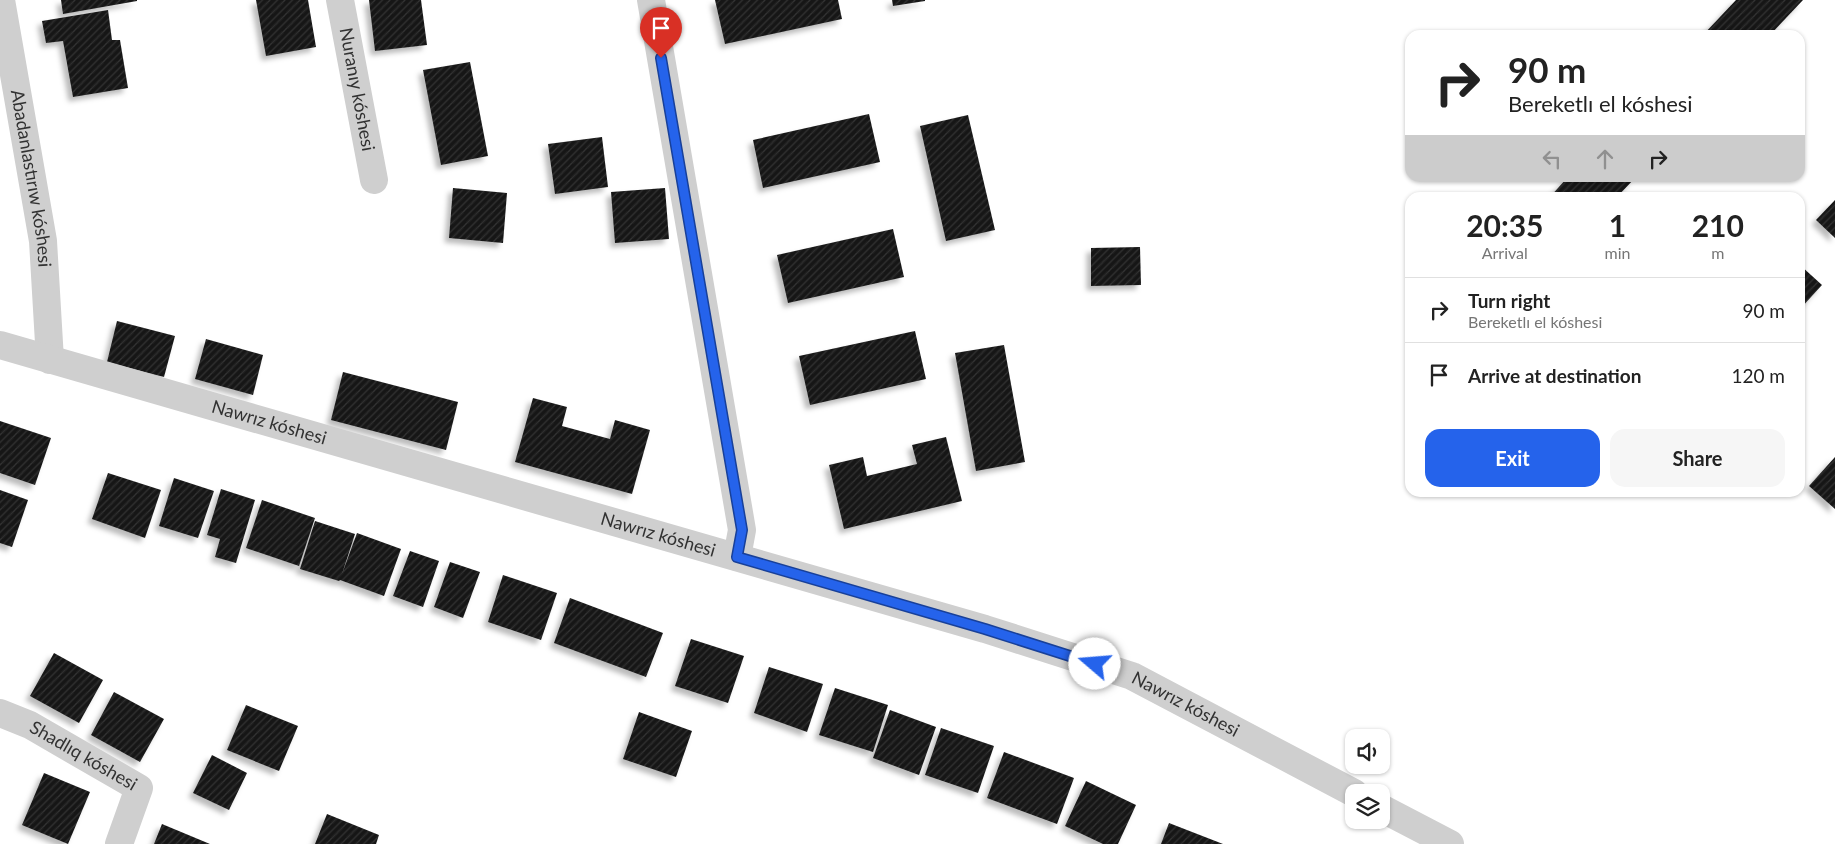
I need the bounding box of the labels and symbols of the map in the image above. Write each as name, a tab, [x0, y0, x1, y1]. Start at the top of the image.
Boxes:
pin	[640, 7, 682, 58]
street label: Nuranıy kóshesi	[335, 26, 380, 153]
street label: Abadanlastırıw kóshesi	[7, 88, 57, 268]
street label: Nawrız kóshesi	[209, 395, 329, 449]
street label: Nawrız kóshesi	[598, 507, 718, 561]
position arrow	[1068, 637, 1120, 689]
street label: Nawrız kóshesi	[1128, 666, 1244, 741]
street label: Shadlıq kóshesi	[26, 715, 142, 795]

